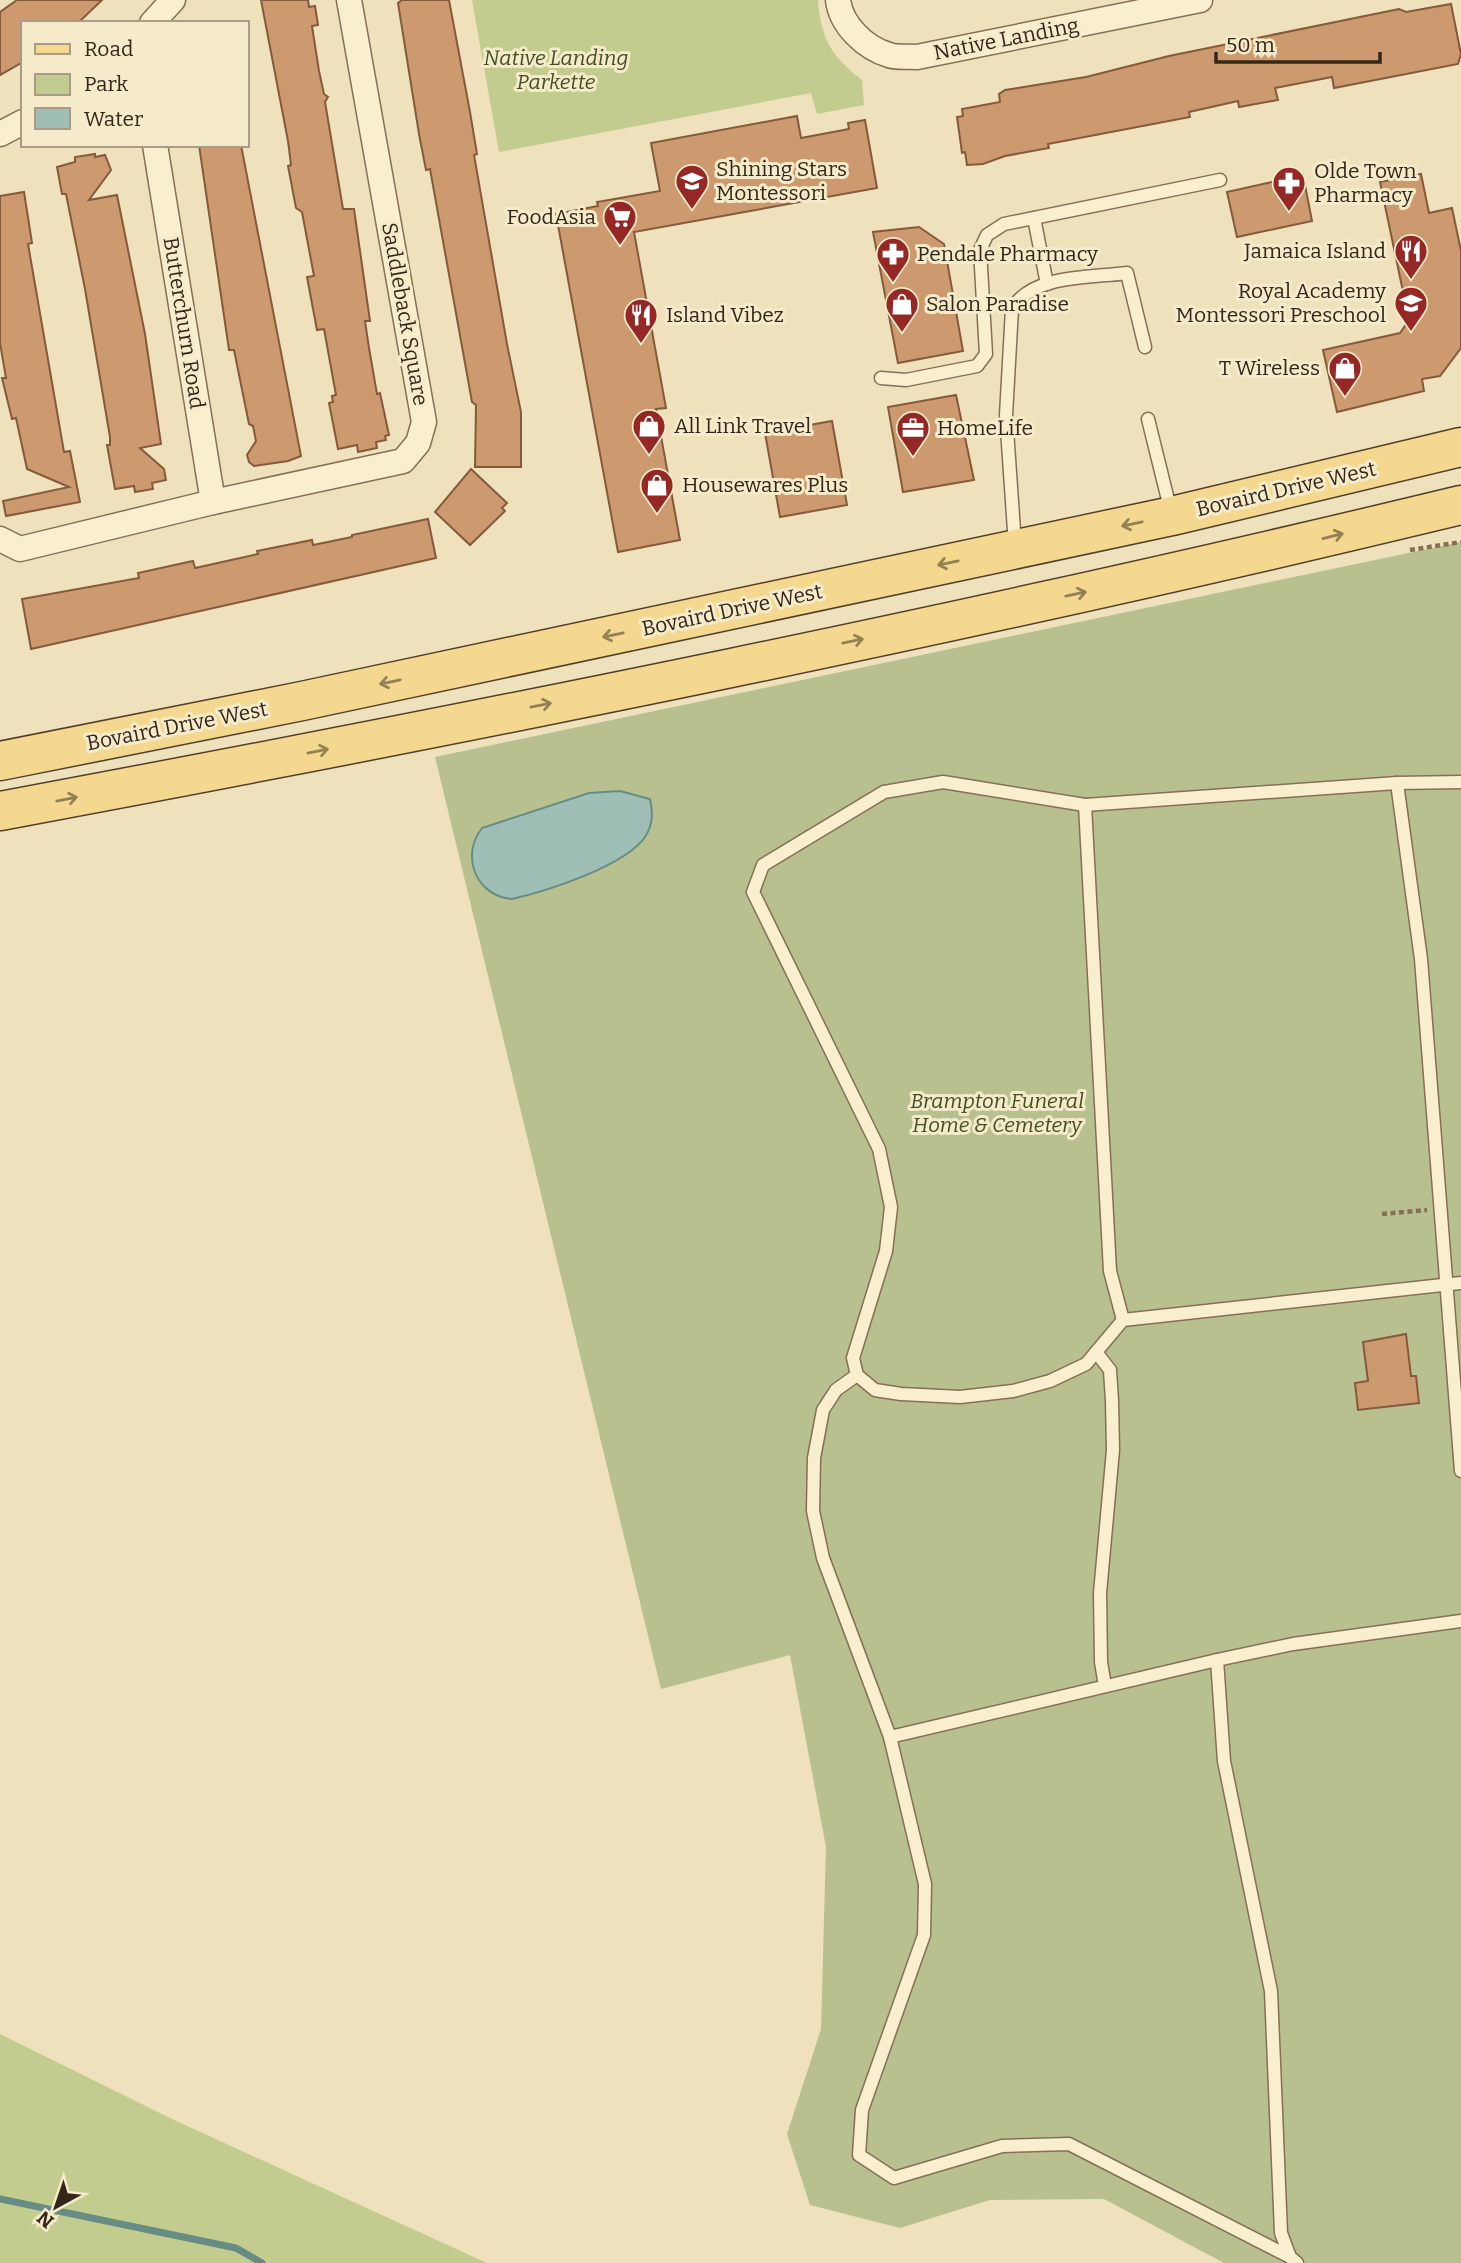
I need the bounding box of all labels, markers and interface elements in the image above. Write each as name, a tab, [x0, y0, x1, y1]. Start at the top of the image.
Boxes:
street label: Native Landing	[931, 12, 1081, 66]
legend	[21, 21, 248, 147]
scale bar	[1216, 21, 1380, 65]
text: 50 m	[1226, 32, 1275, 58]
text: Road	[84, 36, 133, 62]
park label: Native Landing Parkette	[484, 45, 628, 95]
text: Park	[84, 71, 128, 97]
text: Water	[84, 106, 143, 132]
place label: Shining Stars Montessori	[716, 156, 847, 206]
place label: Olde Town Pharmacy	[1314, 158, 1417, 208]
school or university icon: Shining Stars Montessori	[673, 162, 711, 211]
pharmacy icon: Olde Town Pharmacy	[1270, 164, 1308, 213]
supermarket icon: FoodAsia	[601, 198, 639, 247]
place label: FoodAsia	[507, 204, 597, 230]
street label: Saddleback Square	[376, 220, 434, 408]
restaurant icon: Jamaica Island	[1392, 232, 1430, 281]
street label: Butterchurn Road	[158, 235, 210, 411]
pharmacy icon: Pendale Pharmacy	[874, 235, 912, 284]
place label: Jamaica Island	[1243, 238, 1386, 264]
place label: Pendale Pharmacy	[917, 241, 1099, 267]
place label: Royal Academy Montessori Preschool	[1176, 278, 1387, 328]
school or university icon: Royal Academy Montessori Preschool	[1392, 284, 1430, 333]
shop icon: Salon Paradise	[883, 285, 921, 334]
place label: Salon Paradise	[926, 291, 1069, 317]
restaurant icon: Island Vibez	[622, 296, 660, 345]
place label: Island Vibez	[666, 302, 784, 328]
shop icon: T Wireless	[1326, 349, 1364, 398]
place label: T Wireless	[1219, 355, 1320, 381]
shop icon: All Link Travel	[630, 407, 668, 456]
office icon: HomeLife	[894, 409, 932, 458]
place label: All Link Travel	[674, 413, 811, 439]
place label: HomeLife	[937, 415, 1033, 441]
street label: Bovaird Drive West	[1194, 456, 1379, 522]
shop icon: Housewares Plus	[638, 466, 676, 515]
place label: Housewares Plus	[682, 472, 848, 498]
one-way arrow	[1121, 518, 1144, 532]
one-way arrow	[1321, 529, 1344, 542]
one-way arrow	[937, 557, 960, 571]
street label: Bovaird Drive West	[639, 578, 825, 642]
one-way arrow	[1064, 586, 1087, 600]
one-way arrow	[602, 628, 625, 642]
one-way arrow	[841, 634, 864, 648]
one-way arrow	[379, 676, 402, 690]
street label: Bovaird Drive West	[84, 696, 270, 756]
one-way arrow	[529, 698, 552, 712]
one-way arrow	[306, 743, 329, 757]
one-way arrow	[55, 791, 78, 805]
park label: Brampton Funeral Home & Cemetery	[910, 1088, 1084, 1138]
north arrow	[21, 2172, 91, 2242]
text: N	[32, 2206, 58, 2233]

